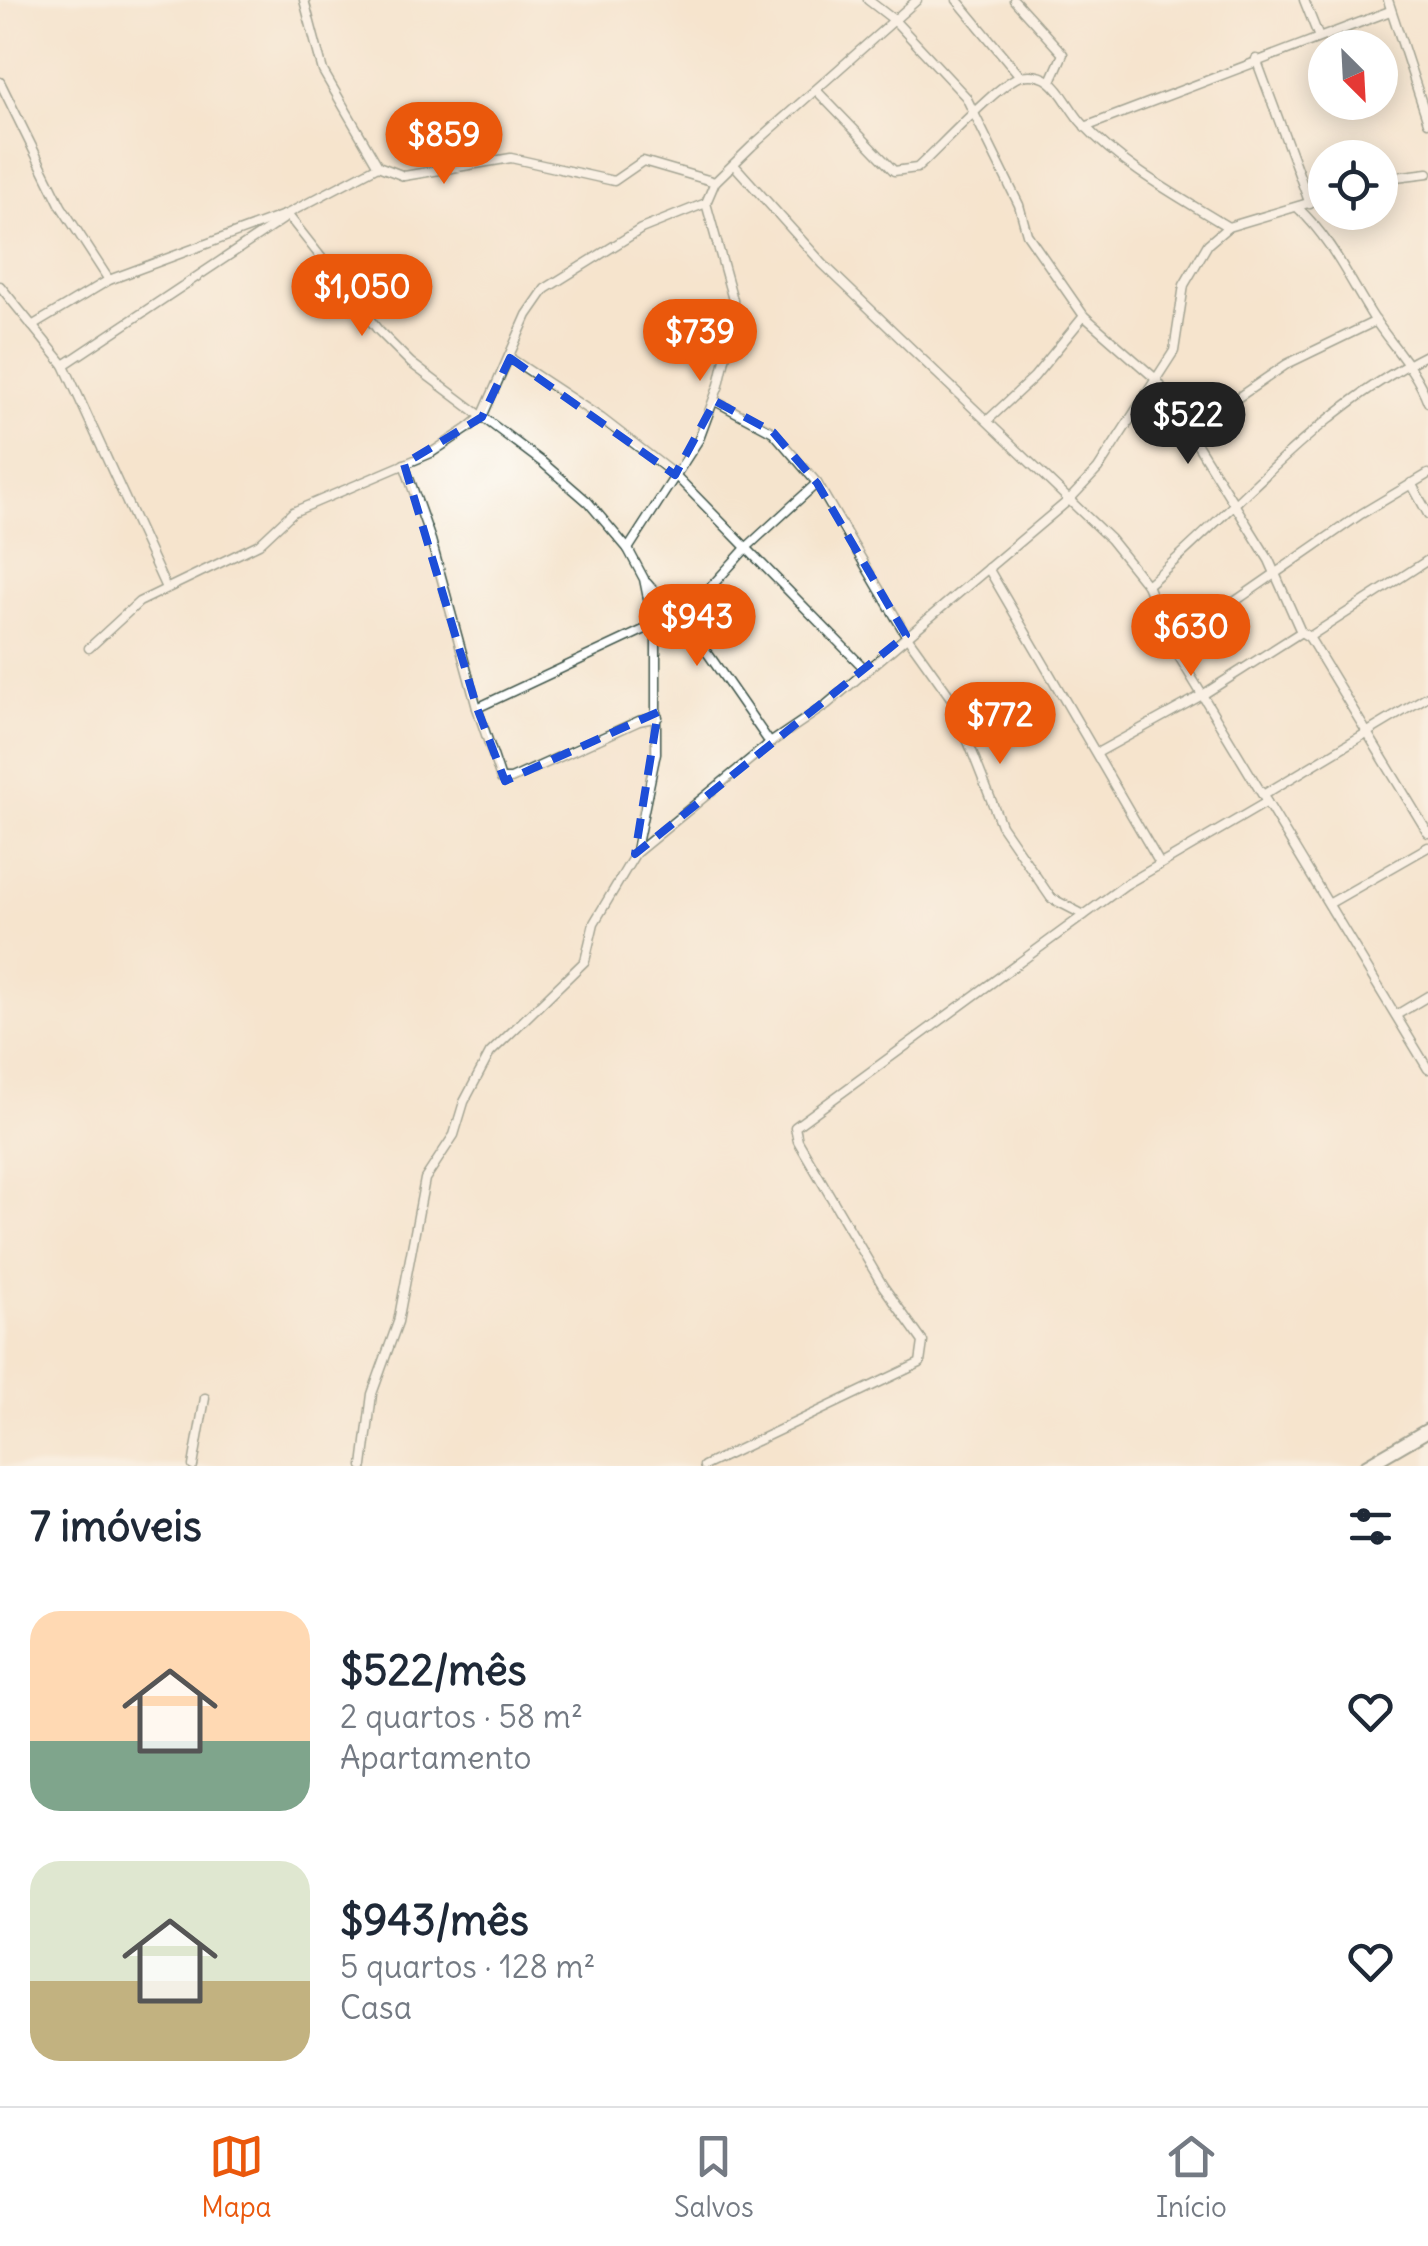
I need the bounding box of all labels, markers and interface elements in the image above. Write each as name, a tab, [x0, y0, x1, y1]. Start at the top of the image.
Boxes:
north arrow	[1308, 30, 1398, 120]
map controls	[1308, 30, 1398, 230]
pin: $859	[385, 102, 503, 187]
text: $859	[408, 114, 480, 155]
button: locate	[1308, 140, 1398, 230]
pin: $1,050	[281, 254, 443, 339]
text: $1,050	[313, 266, 411, 307]
pin: $739	[641, 299, 759, 384]
text: $739	[665, 311, 735, 352]
pin: $522	[1129, 382, 1247, 467]
text: $522	[1152, 394, 1224, 435]
pin: $943	[638, 584, 756, 669]
pin: $630	[1132, 594, 1250, 679]
text: $943	[661, 596, 733, 637]
text: $630	[1153, 606, 1229, 647]
pin: $772	[941, 682, 1059, 767]
text: $772	[967, 694, 1033, 735]
icon: filters	[1343, 1499, 1398, 1554]
text: 7 imóveis	[30, 1500, 202, 1552]
text: $522/mês	[340, 1644, 527, 1696]
icon: home	[110, 1651, 230, 1771]
icon: heart	[1343, 1684, 1398, 1739]
text: 2 quartos · 58 m²	[340, 1696, 583, 1737]
text: Apartamento	[340, 1737, 532, 1778]
text: $943/mês	[340, 1894, 529, 1946]
icon: home	[110, 1901, 230, 2021]
icon: heart	[1343, 1934, 1398, 1989]
text: 5 quartos · 128 m²	[340, 1946, 596, 1987]
text: Casa	[340, 1987, 412, 2028]
tab: Mapa	[201, 2129, 272, 2225]
tab: Salvos	[674, 2129, 754, 2225]
tab: Início	[1156, 2129, 1227, 2225]

